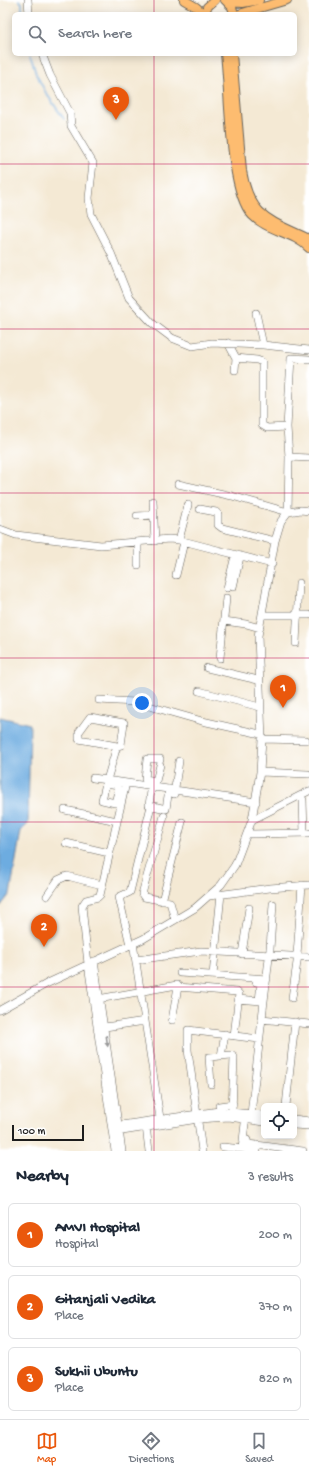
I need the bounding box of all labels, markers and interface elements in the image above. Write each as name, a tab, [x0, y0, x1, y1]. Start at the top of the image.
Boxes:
search box	[12, 12, 297, 56]
icon: search	[26, 23, 48, 45]
text: Search here	[58, 25, 132, 43]
pin: 3	[103, 87, 129, 120]
pin: 1	[270, 675, 296, 708]
your location	[132, 693, 152, 713]
pin: 2	[31, 914, 57, 947]
one-way arrow	[103, 1035, 110, 1047]
map controls	[261, 1103, 297, 1139]
button: locate	[261, 1103, 297, 1139]
scale bar	[12, 1123, 84, 1142]
text: 100 m	[18, 1126, 45, 1138]
text: Nearby	[16, 1167, 69, 1187]
text: 3 results	[248, 1170, 293, 1185]
text: AMVI Hospital	[55, 1219, 140, 1237]
text: 1	[27, 1228, 33, 1243]
text: 200 m	[259, 1228, 292, 1243]
text: Hospital	[55, 1237, 99, 1252]
text: Gitanjali Vedika	[55, 1291, 155, 1309]
text: 2	[27, 1300, 33, 1315]
text: 370 m	[259, 1300, 292, 1315]
text: Place	[55, 1309, 83, 1324]
text: Sukhii Ubuntu	[55, 1363, 138, 1381]
text: 3	[27, 1372, 33, 1387]
text: 820 m	[259, 1372, 292, 1387]
text: Place	[55, 1381, 83, 1396]
tab: Map	[36, 1430, 58, 1466]
tab: Directions	[129, 1430, 174, 1466]
tab: Saved	[245, 1430, 273, 1466]

